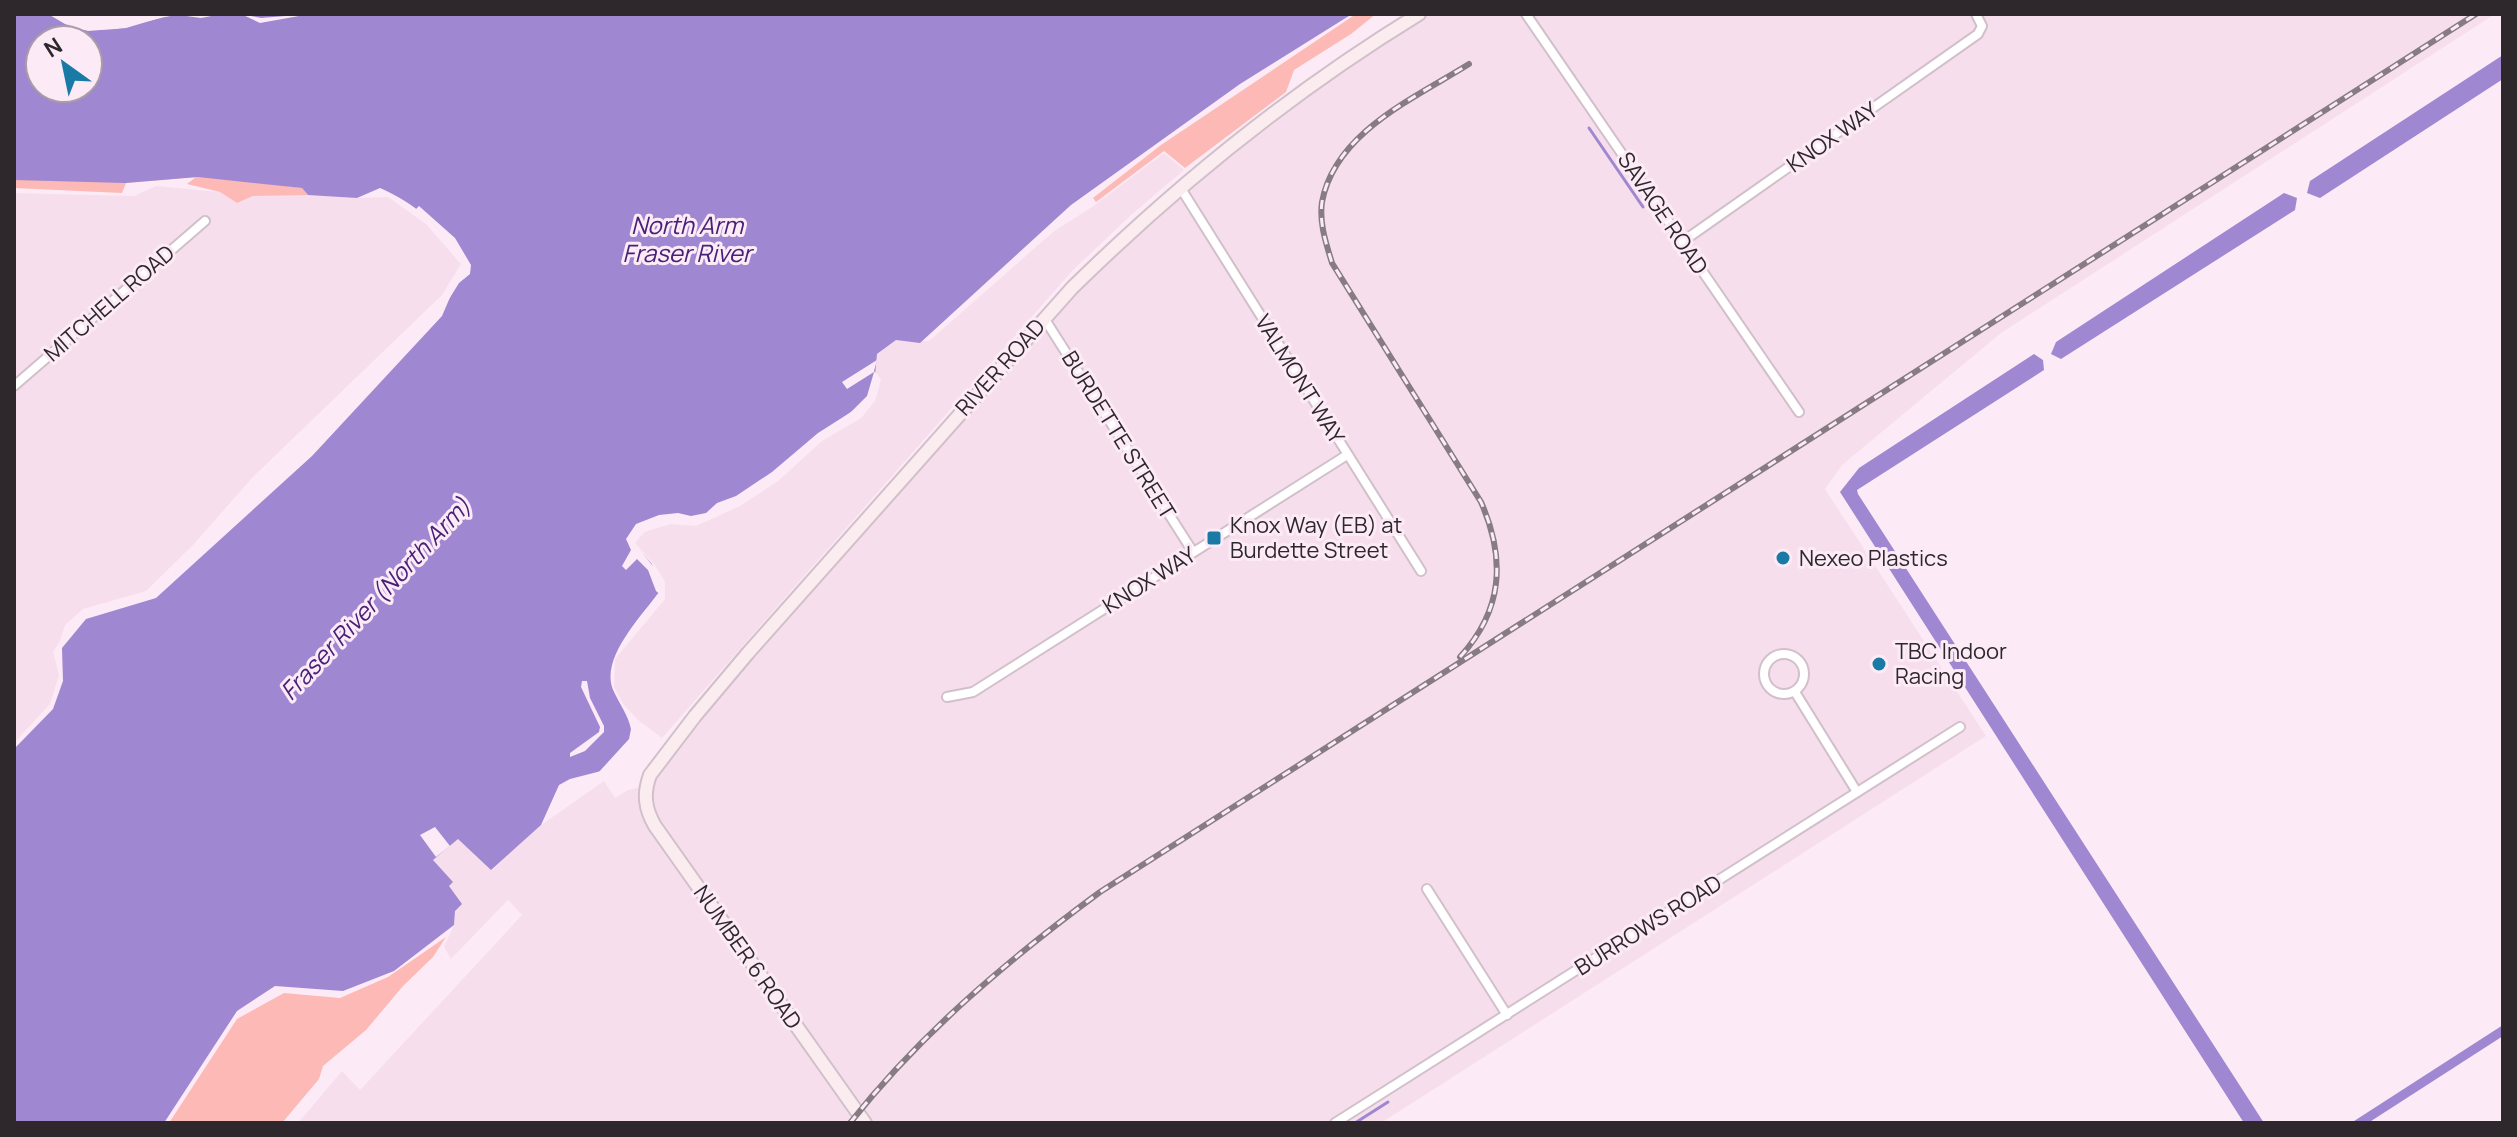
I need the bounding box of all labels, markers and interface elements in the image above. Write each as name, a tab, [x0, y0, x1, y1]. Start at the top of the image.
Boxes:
north arrow	[24, 24, 104, 104]
text: N	[38, 30, 68, 64]
street label: KNOX WAY	[1781, 94, 1884, 179]
street label: SAVAGE ROAD	[1611, 146, 1715, 280]
water label: North Arm Fraser River	[623, 208, 755, 269]
street label: MITCHELL ROAD	[37, 238, 181, 368]
street label: VALMONT WAY	[1248, 309, 1352, 450]
street label: RIVER ROAD	[948, 312, 1052, 422]
street label: BURDETTE STREET	[1055, 345, 1183, 525]
water label: Fraser River (North Arm)	[272, 490, 478, 706]
place label: Knox Way (EB) at Burdette Street	[1230, 510, 1402, 565]
marker: Knox Way (EB) at Burdette Street	[1205, 529, 1223, 547]
street label: KNOX WAY	[1097, 539, 1202, 620]
place label: Nexeo Plastics	[1799, 543, 1948, 573]
marker: Nexeo Plastics	[1774, 549, 1792, 567]
place label: TBC Indoor Racing	[1895, 636, 2007, 691]
marker: TBC Indoor Racing	[1870, 655, 1888, 673]
street label: BURROWS ROAD	[1569, 868, 1727, 982]
street label: NUMBER 6 ROAD	[687, 879, 809, 1035]

